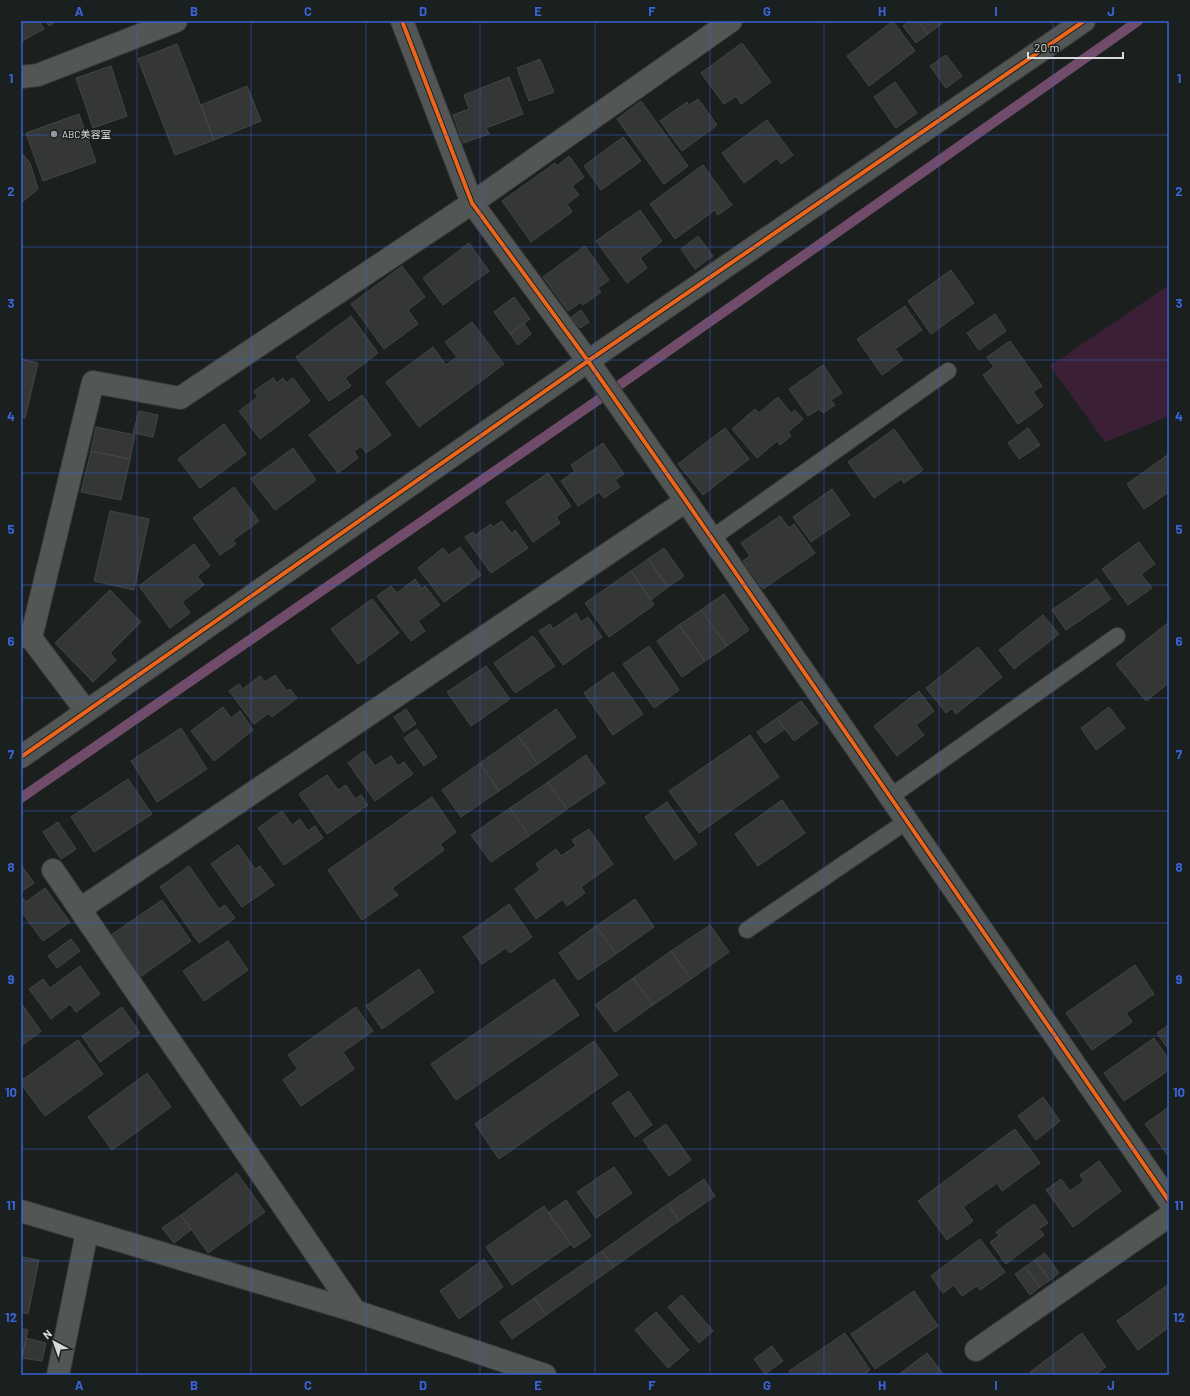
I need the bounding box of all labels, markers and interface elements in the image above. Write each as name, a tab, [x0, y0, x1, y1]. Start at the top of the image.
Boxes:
text: A	[75, 3, 84, 19]
text: B	[190, 3, 198, 19]
text: C	[304, 3, 312, 19]
text: D	[419, 3, 427, 19]
text: E	[534, 3, 542, 19]
text: F	[648, 3, 656, 19]
text: G	[763, 3, 771, 19]
text: H	[878, 3, 886, 19]
text: I	[994, 3, 998, 19]
text: J	[1107, 3, 1115, 19]
scale bar	[1028, 34, 1123, 60]
text: 20 m	[1034, 40, 1060, 54]
text: 1	[9, 70, 13, 86]
text: 1	[1177, 70, 1181, 86]
place label: ABC美容室	[62, 128, 110, 140]
marker: ABC美容室	[49, 129, 59, 139]
text: 2	[7, 183, 15, 199]
text: 2	[1175, 183, 1183, 199]
text: 3	[7, 295, 15, 311]
text: 3	[1175, 295, 1183, 311]
text: 4	[7, 408, 15, 424]
text: 4	[1175, 408, 1183, 424]
text: 5	[7, 521, 15, 537]
text: 5	[1175, 521, 1183, 537]
text: 6	[8, 633, 15, 649]
text: 6	[1176, 633, 1183, 649]
text: 7	[8, 746, 15, 762]
text: 7	[1176, 746, 1183, 762]
text: 8	[7, 859, 15, 875]
text: 8	[1175, 859, 1183, 875]
text: 9	[8, 971, 15, 987]
text: 9	[1176, 971, 1183, 987]
text: 10	[5, 1084, 17, 1100]
text: 10	[1173, 1084, 1185, 1100]
text: 11	[6, 1197, 16, 1213]
text: 11	[1174, 1197, 1184, 1213]
text: 12	[5, 1309, 17, 1325]
text: 12	[1173, 1309, 1185, 1325]
north arrow	[34, 1322, 74, 1362]
text: N	[40, 1327, 54, 1341]
text: A	[75, 1377, 84, 1393]
text: B	[190, 1377, 198, 1393]
text: C	[304, 1377, 312, 1393]
text: D	[419, 1377, 427, 1393]
text: E	[534, 1377, 542, 1393]
text: F	[648, 1377, 656, 1393]
text: G	[763, 1377, 771, 1393]
text: H	[878, 1377, 886, 1393]
text: I	[994, 1377, 998, 1393]
text: J	[1107, 1377, 1115, 1393]

